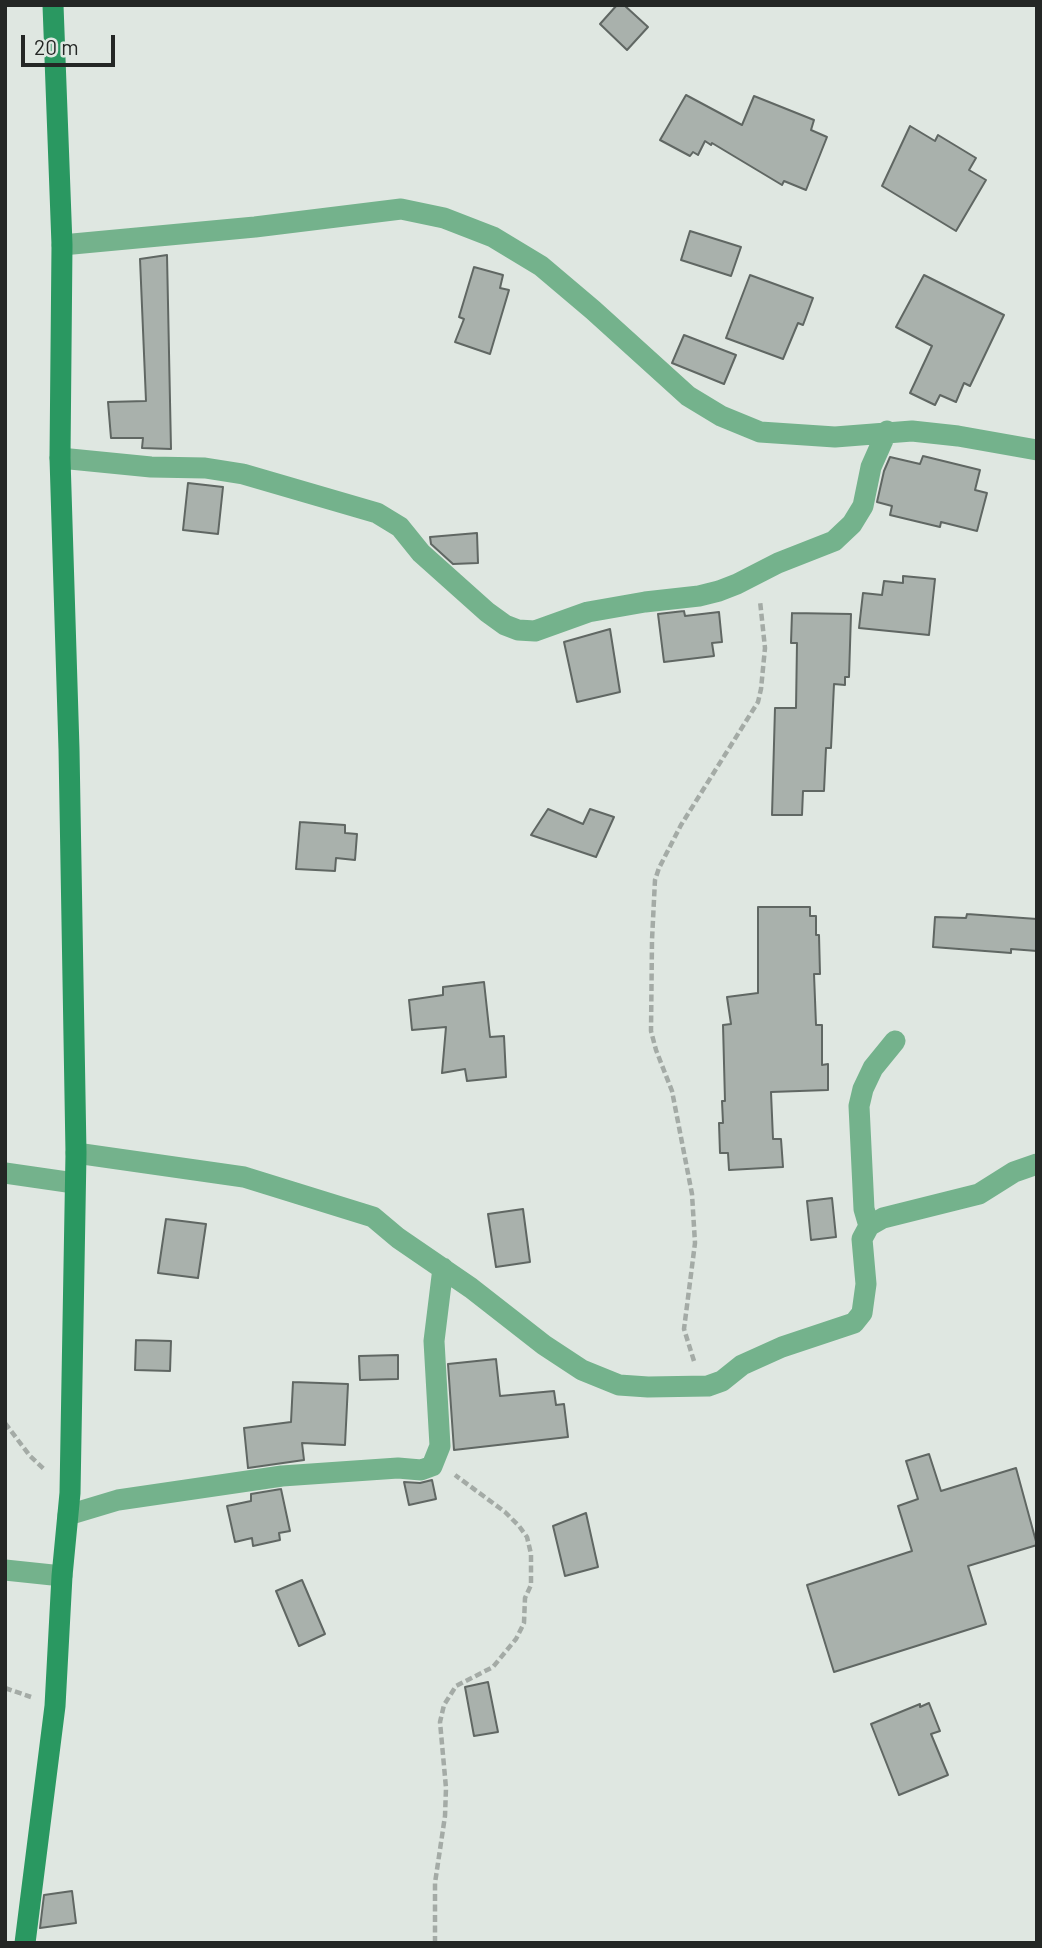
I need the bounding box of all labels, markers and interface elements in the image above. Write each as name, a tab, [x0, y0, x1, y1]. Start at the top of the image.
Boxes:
scale bar	[24, 21, 119, 65]
text: 20 m	[34, 34, 79, 59]

